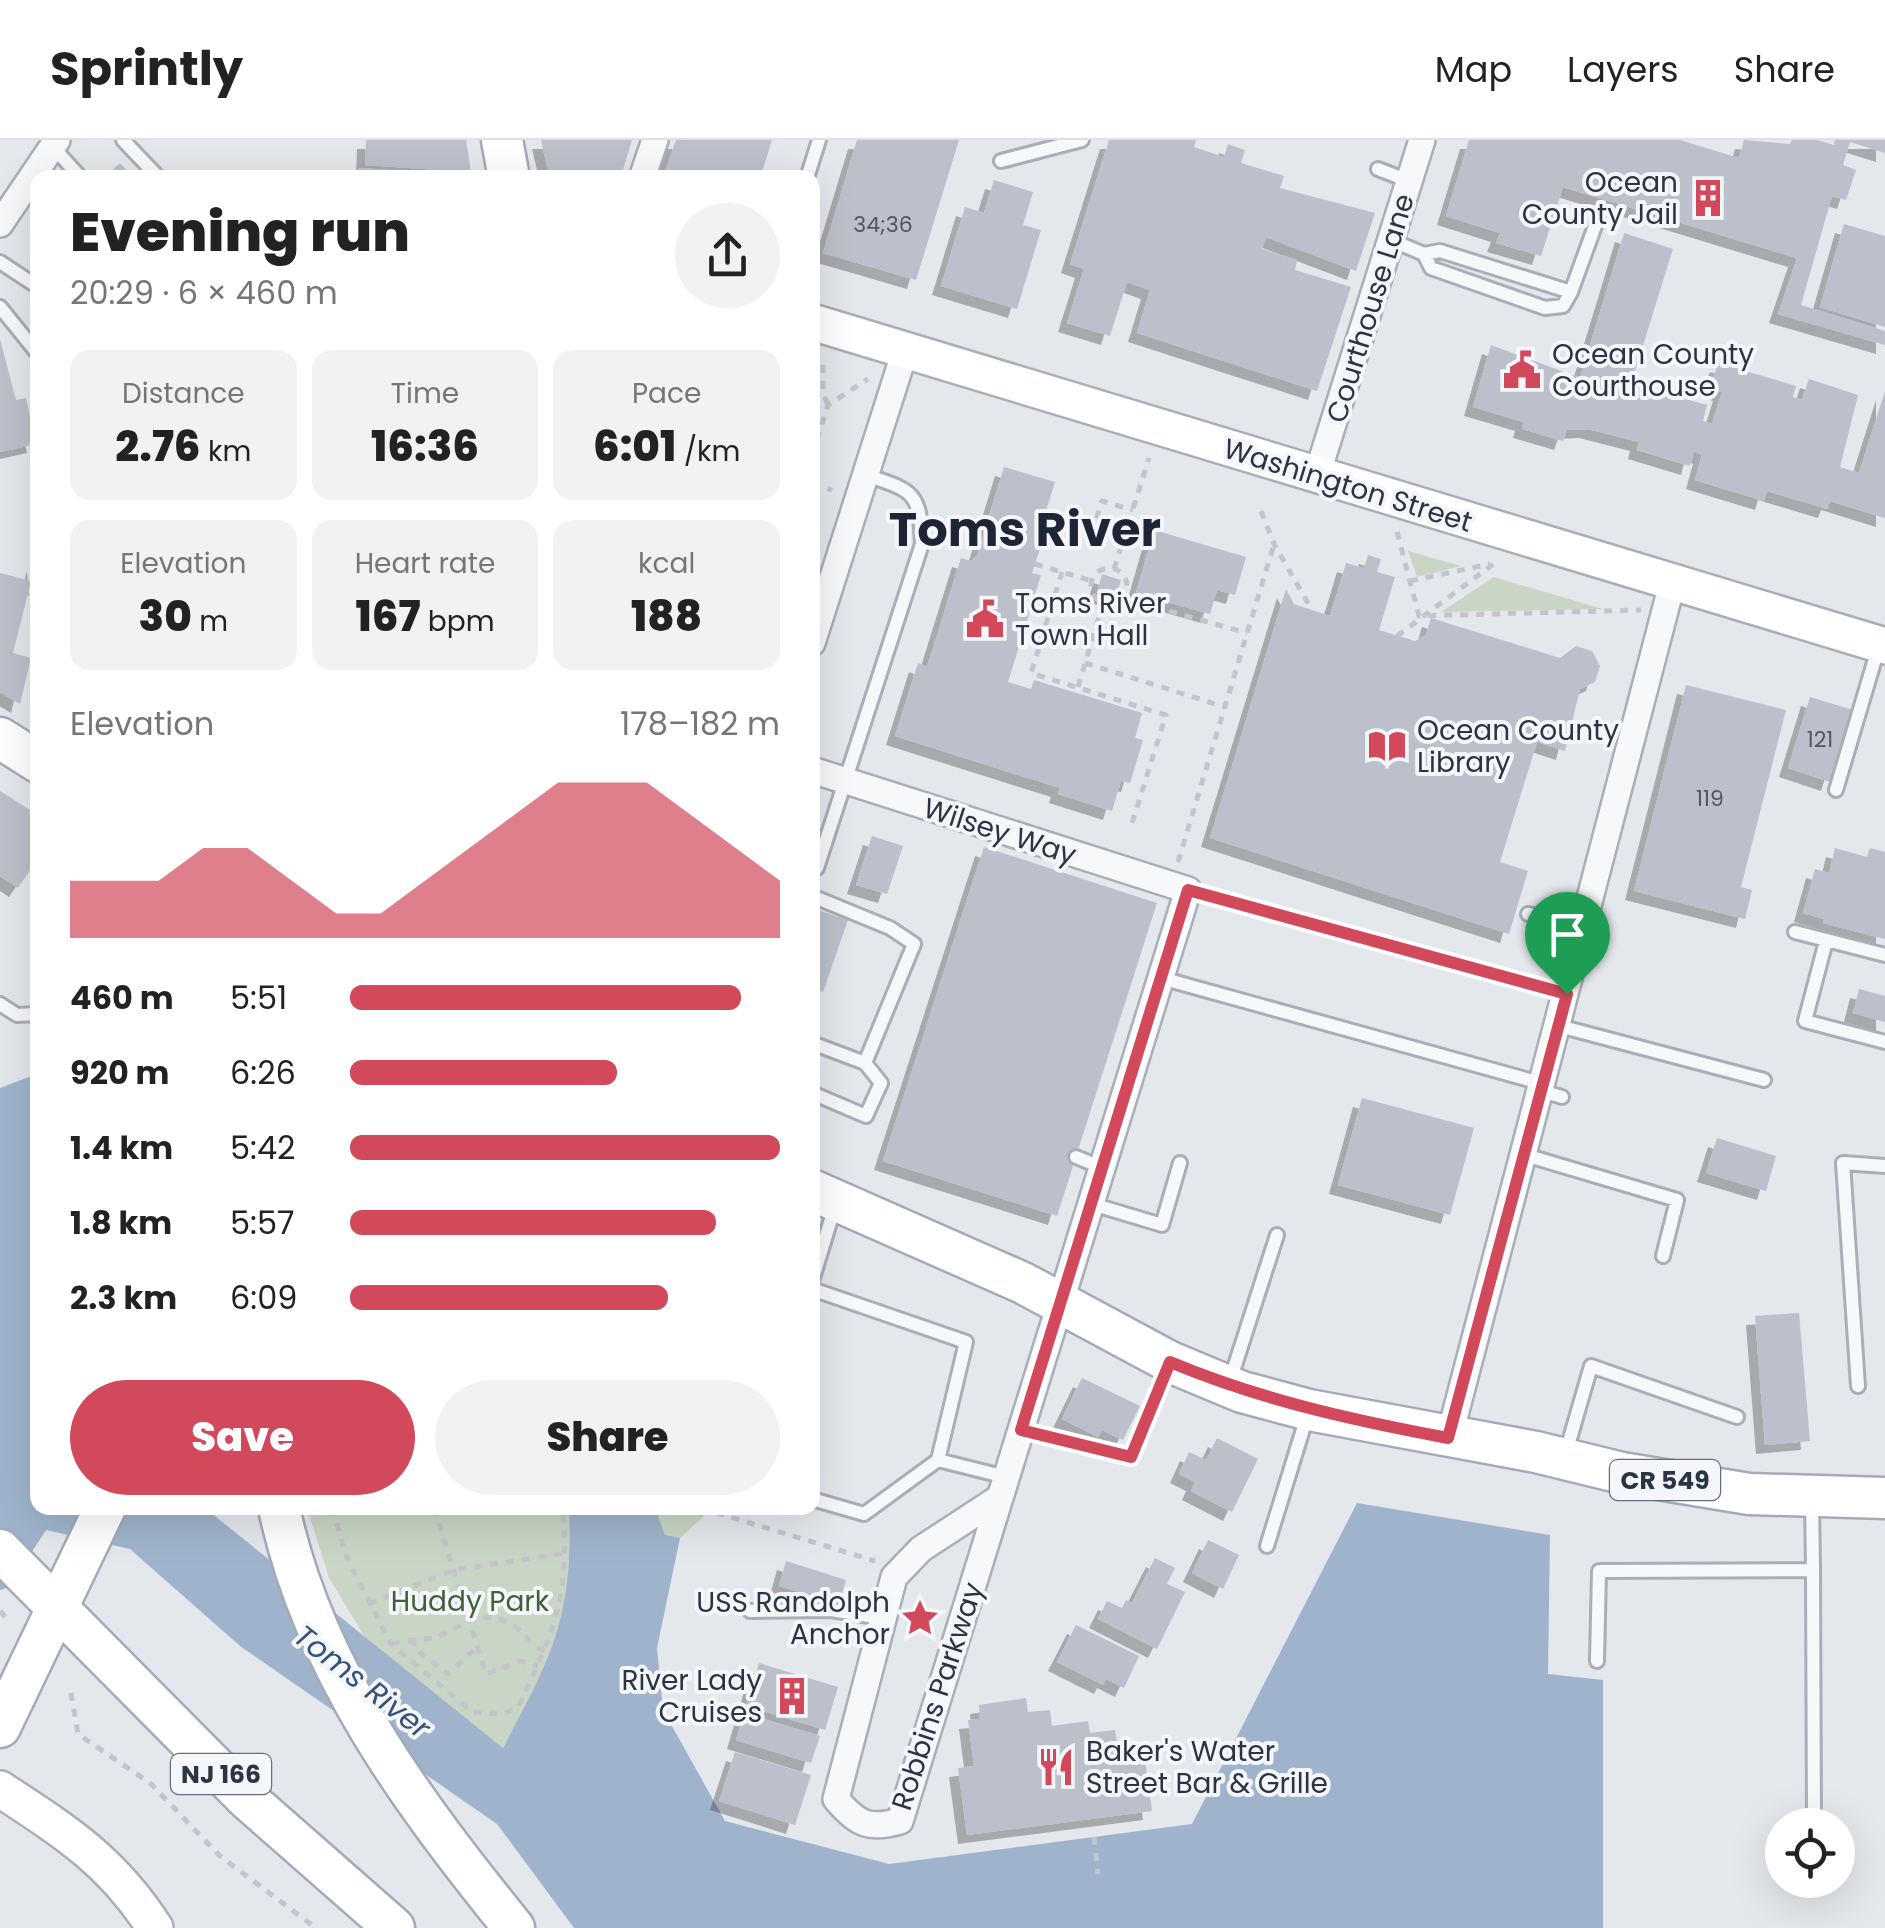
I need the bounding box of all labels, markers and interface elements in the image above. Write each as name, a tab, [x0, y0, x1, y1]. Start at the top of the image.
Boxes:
text: Sprintly	[50, 35, 243, 102]
text: Map	[1435, 45, 1512, 94]
text: Layers	[1567, 45, 1679, 94]
text: Share	[1734, 45, 1835, 94]
place label: Ocean County Jail	[1522, 163, 1678, 234]
building icon: Ocean County Jail	[1687, 177, 1729, 219]
street label: Courthouse Lane	[1317, 189, 1424, 427]
text: Evening run	[70, 193, 410, 270]
button: share	[675, 203, 780, 308]
house number: 34;36	[853, 209, 913, 240]
text: 20:29 · 6 × 460 m	[70, 270, 338, 315]
place label: Ocean County Courthouse	[1552, 335, 1754, 406]
public building icon: Ocean County Courthouse	[1501, 349, 1543, 391]
text: Distance	[122, 374, 245, 413]
text: Time	[391, 374, 459, 413]
text: Pace	[632, 374, 701, 413]
text: 2.76	[115, 417, 201, 476]
text: 16:36	[371, 417, 479, 476]
text: 6:01	[593, 417, 676, 476]
street label: Washington Street	[1219, 429, 1477, 542]
text: km	[201, 432, 251, 471]
text: /km	[676, 432, 740, 471]
district label: Toms River	[889, 496, 1161, 563]
text: Elevation	[120, 544, 246, 583]
text: Heart rate	[355, 544, 495, 583]
text: kcal	[638, 544, 695, 583]
place label: Toms River Town Hall	[1015, 584, 1166, 655]
text: 30	[139, 587, 192, 646]
text: 167	[355, 587, 420, 646]
text: 188	[631, 587, 702, 646]
public building icon: Toms River Town Hall	[964, 598, 1006, 640]
text: m	[192, 602, 228, 641]
text: bpm	[420, 602, 495, 641]
text: Elevation	[70, 701, 214, 746]
text: 178–182 m	[620, 701, 780, 746]
place label: Ocean County Library	[1417, 711, 1619, 782]
house number: 121	[1807, 724, 1833, 755]
library icon: Ocean County Library	[1366, 725, 1408, 767]
house number: 119	[1696, 783, 1724, 814]
street label: Wilsey Way	[919, 788, 1081, 875]
pin	[1525, 892, 1610, 995]
icon: arrive	[1540, 907, 1595, 962]
text: 460 m	[70, 975, 174, 1020]
text: 5:51	[230, 975, 287, 1020]
text: 920 m	[70, 1050, 170, 1095]
text: 6:26	[230, 1050, 296, 1095]
text: 1.4 km	[70, 1125, 173, 1170]
text: 5:42	[230, 1125, 295, 1170]
text: 1.8 km	[70, 1200, 172, 1245]
text: 5:57	[230, 1200, 294, 1245]
text: 2.3 km	[70, 1275, 177, 1320]
text: 6:09	[230, 1275, 297, 1320]
button: Save	[70, 1380, 415, 1495]
button: Share	[435, 1380, 780, 1495]
road number: CR 549	[1610, 1460, 1720, 1500]
street label: Robbins Parkway	[882, 1577, 993, 1815]
park label: Huddy Park	[391, 1582, 550, 1621]
place label: USS Randolph Anchor	[696, 1583, 890, 1654]
place icon: USS Randolph Anchor	[899, 1597, 941, 1639]
water label: Toms River	[285, 1614, 440, 1749]
place label: River Lady Cruises	[621, 1661, 762, 1732]
building icon: River Lady Cruises	[771, 1675, 813, 1717]
place label: Baker's Water Street Bar & Grille	[1086, 1732, 1328, 1803]
restaurant icon: Baker's Water Street Bar & Grille	[1035, 1746, 1077, 1788]
road number: NJ 166	[171, 1754, 271, 1794]
map controls	[1765, 1808, 1855, 1898]
button: locate	[1765, 1808, 1855, 1898]

